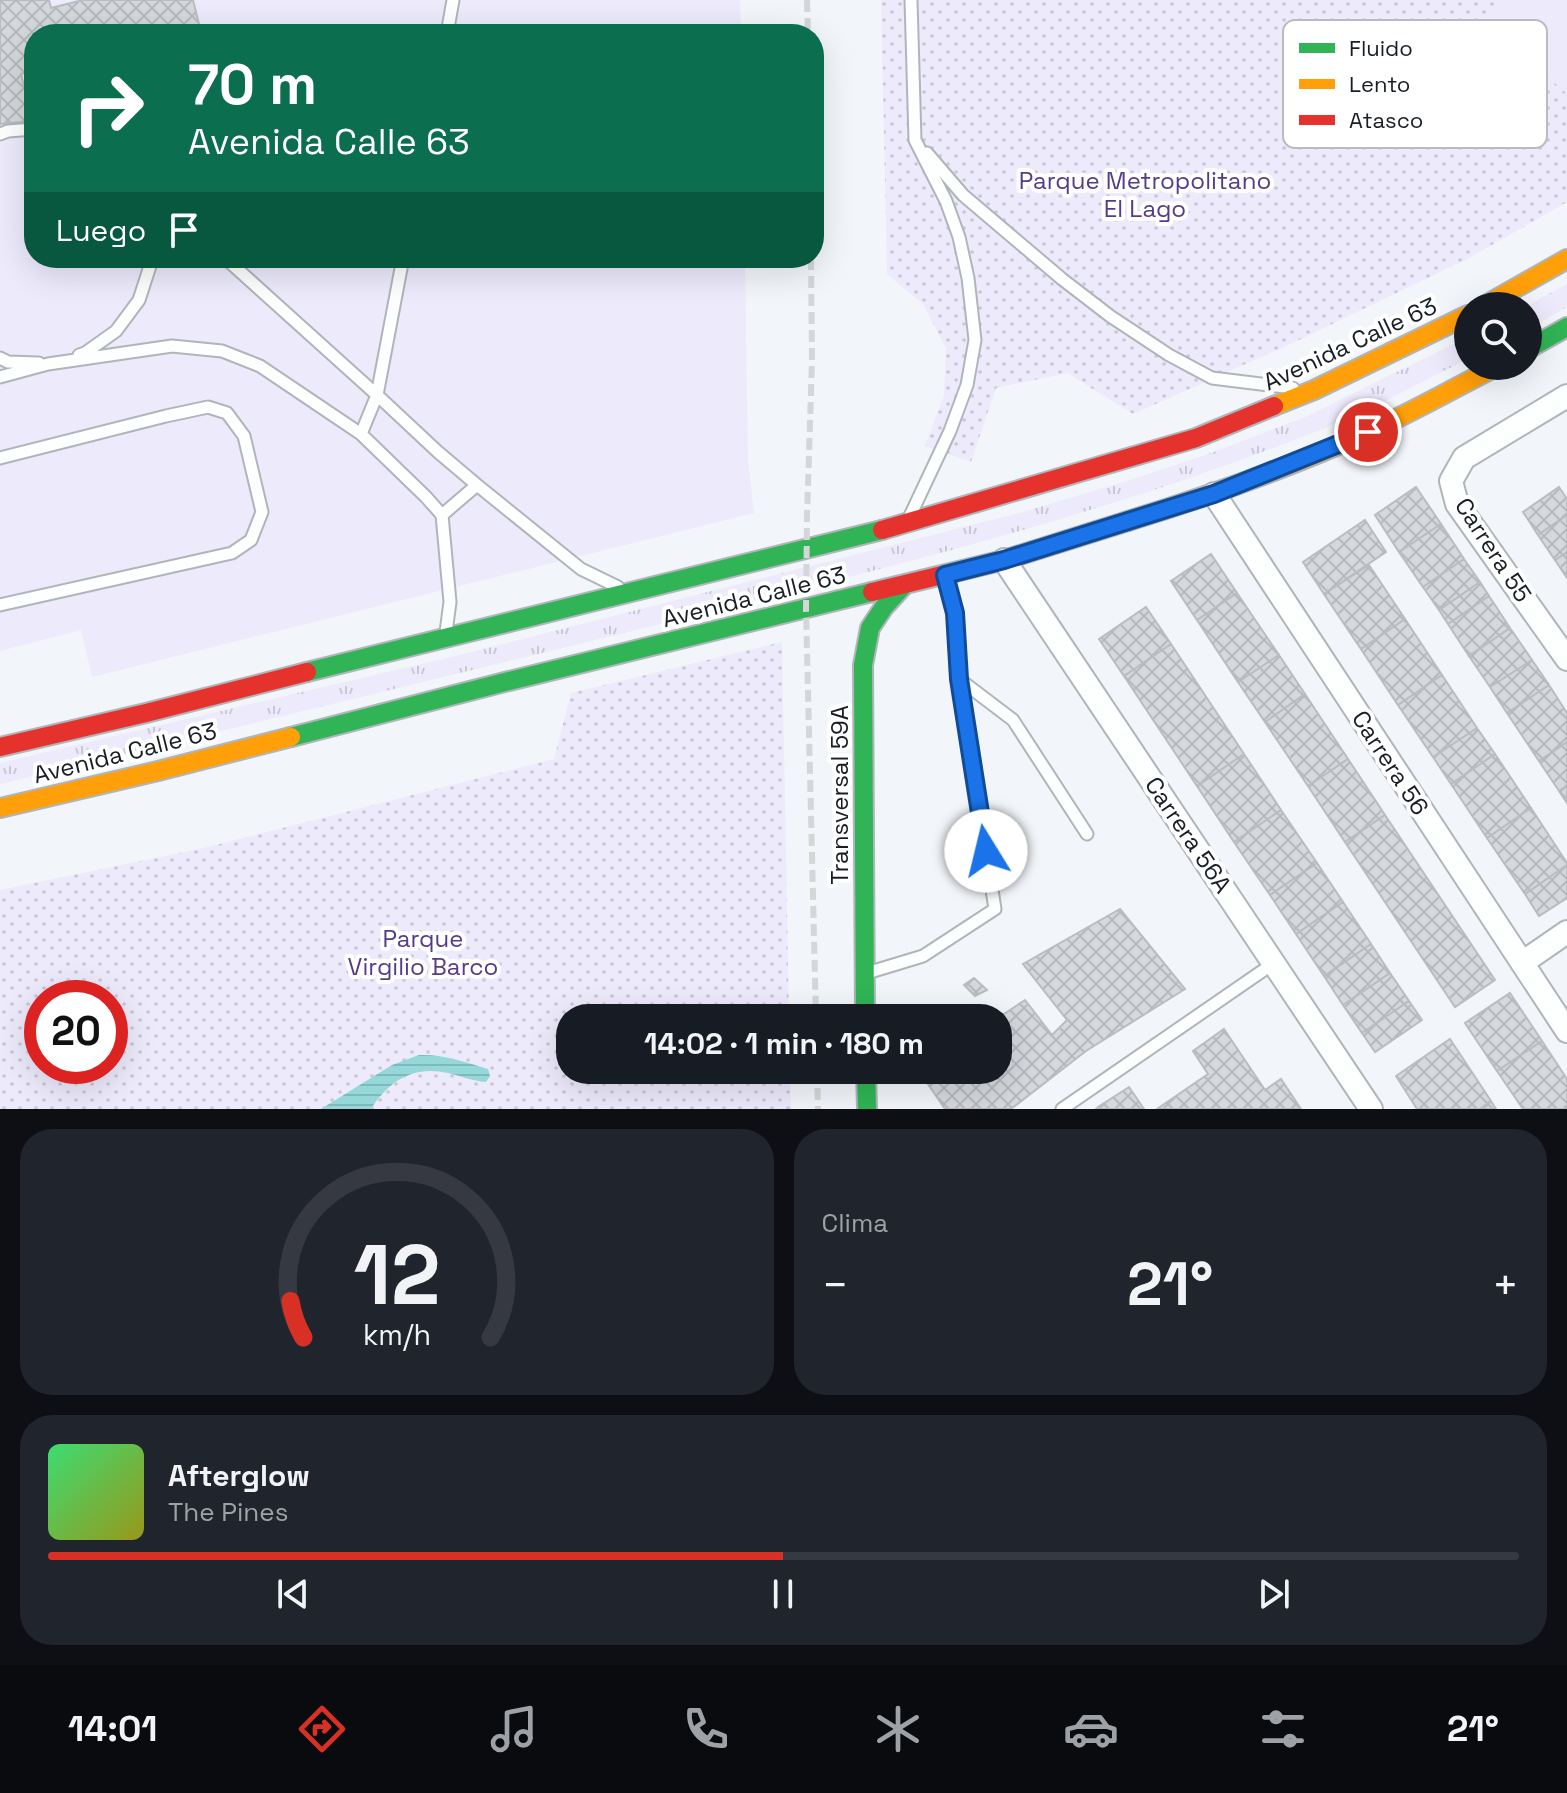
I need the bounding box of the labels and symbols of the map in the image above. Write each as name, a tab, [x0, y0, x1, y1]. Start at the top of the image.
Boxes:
legend	[1283, 20, 1547, 148]
text: Fluido	[1349, 34, 1413, 62]
text: Lento	[1349, 70, 1410, 98]
text: Atasco	[1349, 106, 1423, 134]
park label: Parque Metropolitano El Lago	[1019, 165, 1271, 224]
street label: Avenida Calle 63	[1258, 290, 1441, 397]
pin	[1334, 398, 1402, 466]
street label: Carrera 55	[1448, 492, 1539, 608]
street label: Avenida Calle 63	[659, 559, 849, 634]
street label: Carrera 56	[1345, 704, 1436, 821]
street label: Transversal 59A	[824, 705, 855, 885]
street label: Avenida Calle 63	[30, 715, 220, 790]
street label: Carrera 56A	[1138, 771, 1239, 899]
position arrow	[944, 809, 1028, 893]
park label: Parque Virgilio Barco	[348, 923, 498, 982]
speed limit sign: 20	[24, 980, 128, 1084]

